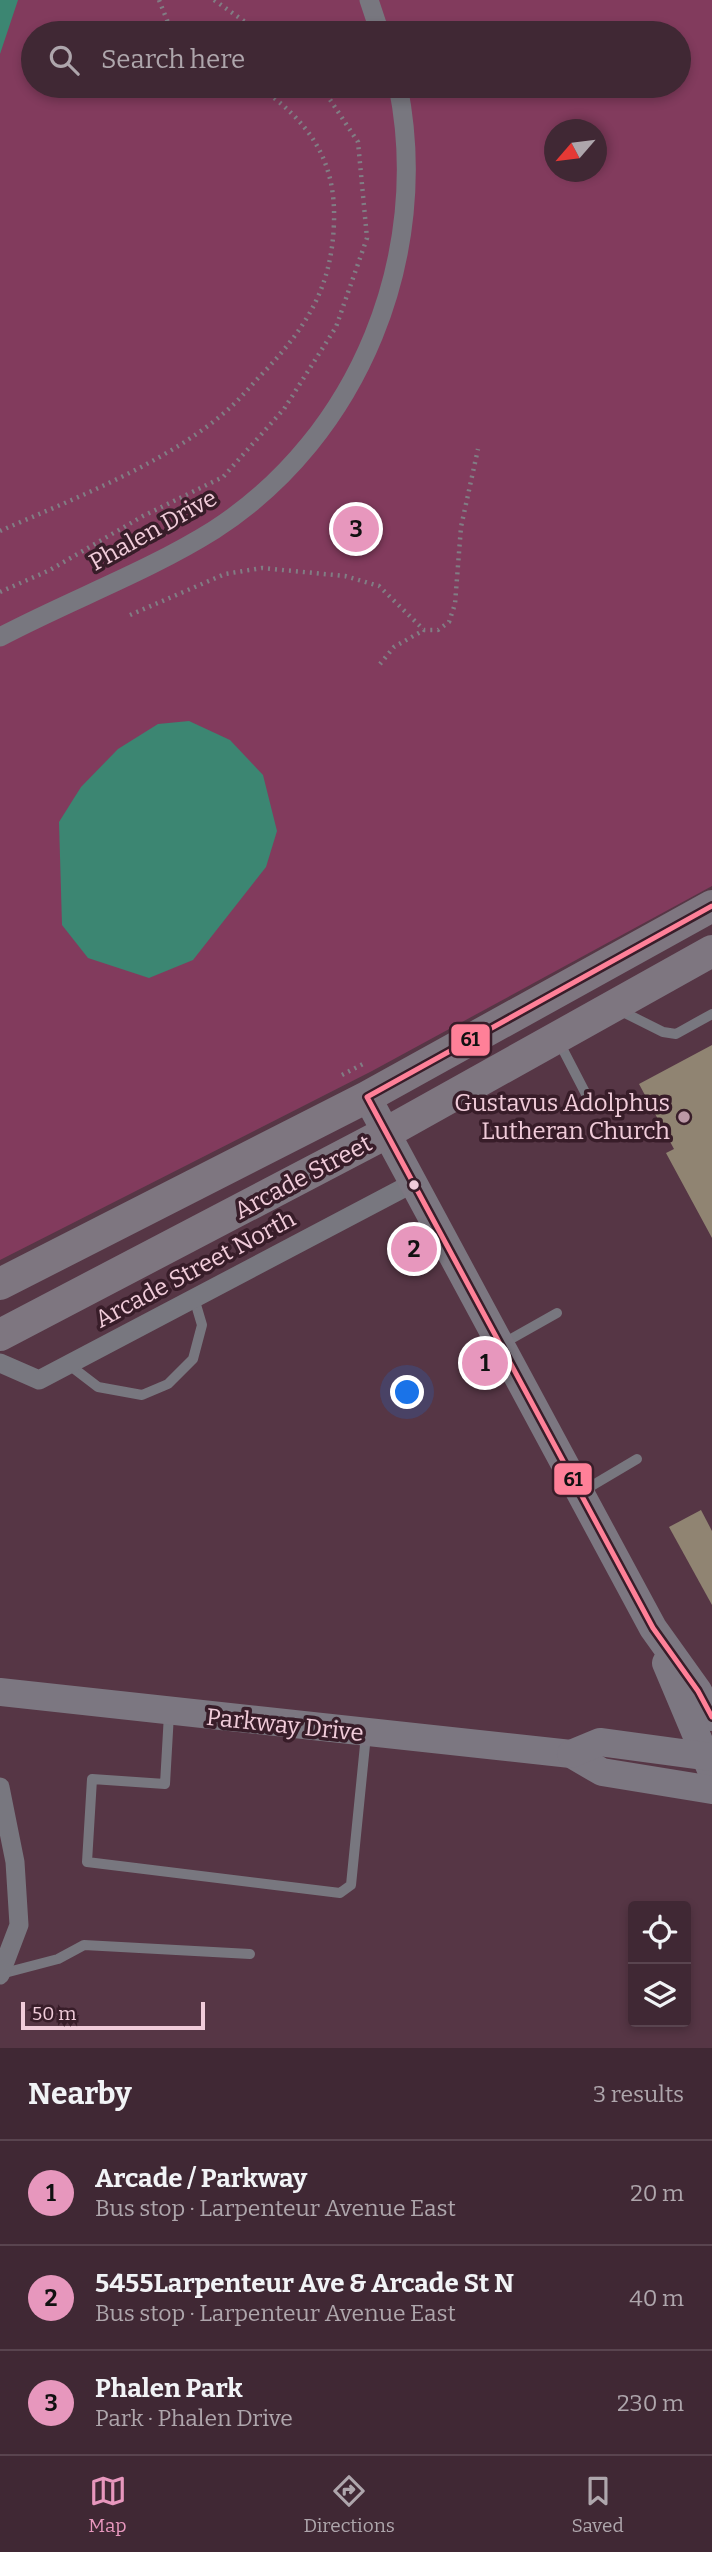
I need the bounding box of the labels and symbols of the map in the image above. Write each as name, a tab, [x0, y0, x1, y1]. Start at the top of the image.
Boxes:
north arrow	[544, 119, 607, 182]
street label: Phalen Drive	[84, 484, 222, 576]
pin: 3	[333, 503, 379, 555]
line badge: 61	[450, 1023, 491, 1057]
text: 61	[460, 1028, 480, 1051]
place label: Gustavus Adolphus Lutheran Church	[454, 1089, 670, 1145]
marker: Gustavus Adolphus Lutheran Church	[676, 1109, 692, 1125]
street label: Arcade Street	[230, 1129, 377, 1225]
unlabelled marker	[407, 1178, 421, 1192]
street label: Arcade Street North	[90, 1204, 300, 1334]
pin: 2	[391, 1223, 437, 1275]
pin: 1	[462, 1337, 508, 1389]
your location	[390, 1375, 424, 1409]
line badge: 61	[553, 1462, 593, 1496]
text: 61	[563, 1468, 583, 1491]
street label: Parkway Drive	[205, 1703, 365, 1747]
scale bar	[21, 1999, 205, 2031]

